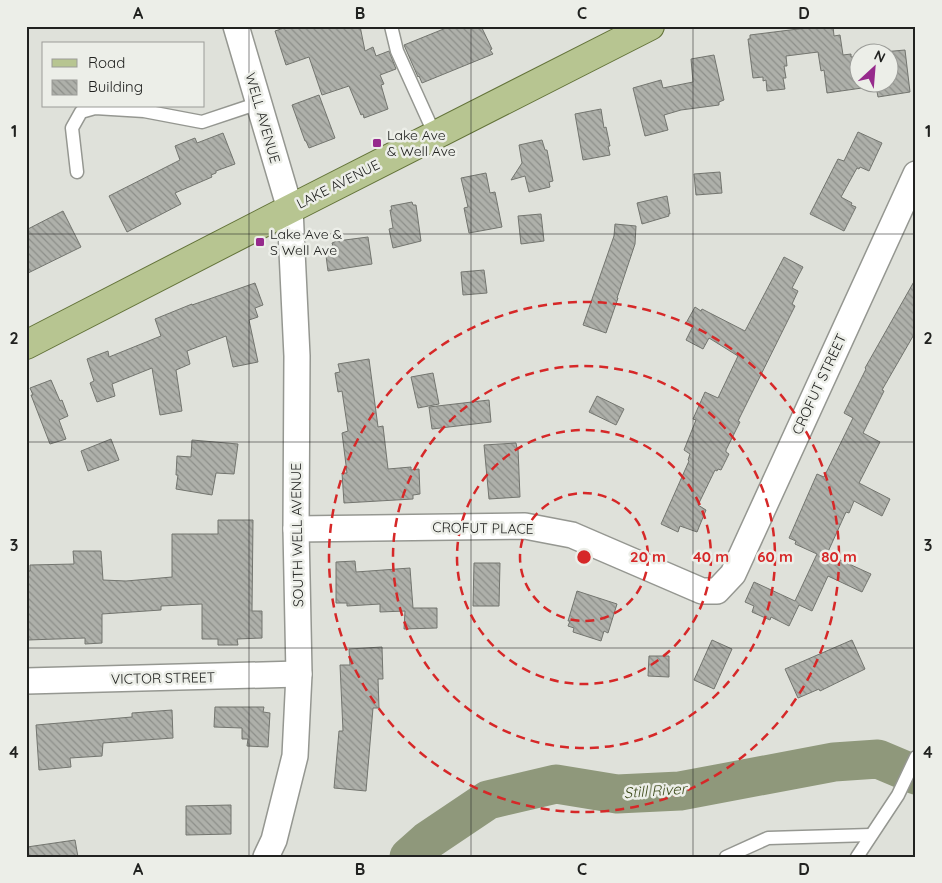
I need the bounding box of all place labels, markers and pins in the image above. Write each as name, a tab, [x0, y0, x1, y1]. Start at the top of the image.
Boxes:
place label: Lake Ave & Well Ave	[387, 126, 456, 160]
marker: Lake Ave & Well Ave	[371, 137, 383, 149]
place label: Lake Ave & S Well Ave	[270, 225, 343, 259]
marker: Lake Ave & S Well Ave	[254, 236, 266, 248]
centre of rings	[575, 548, 593, 566]

